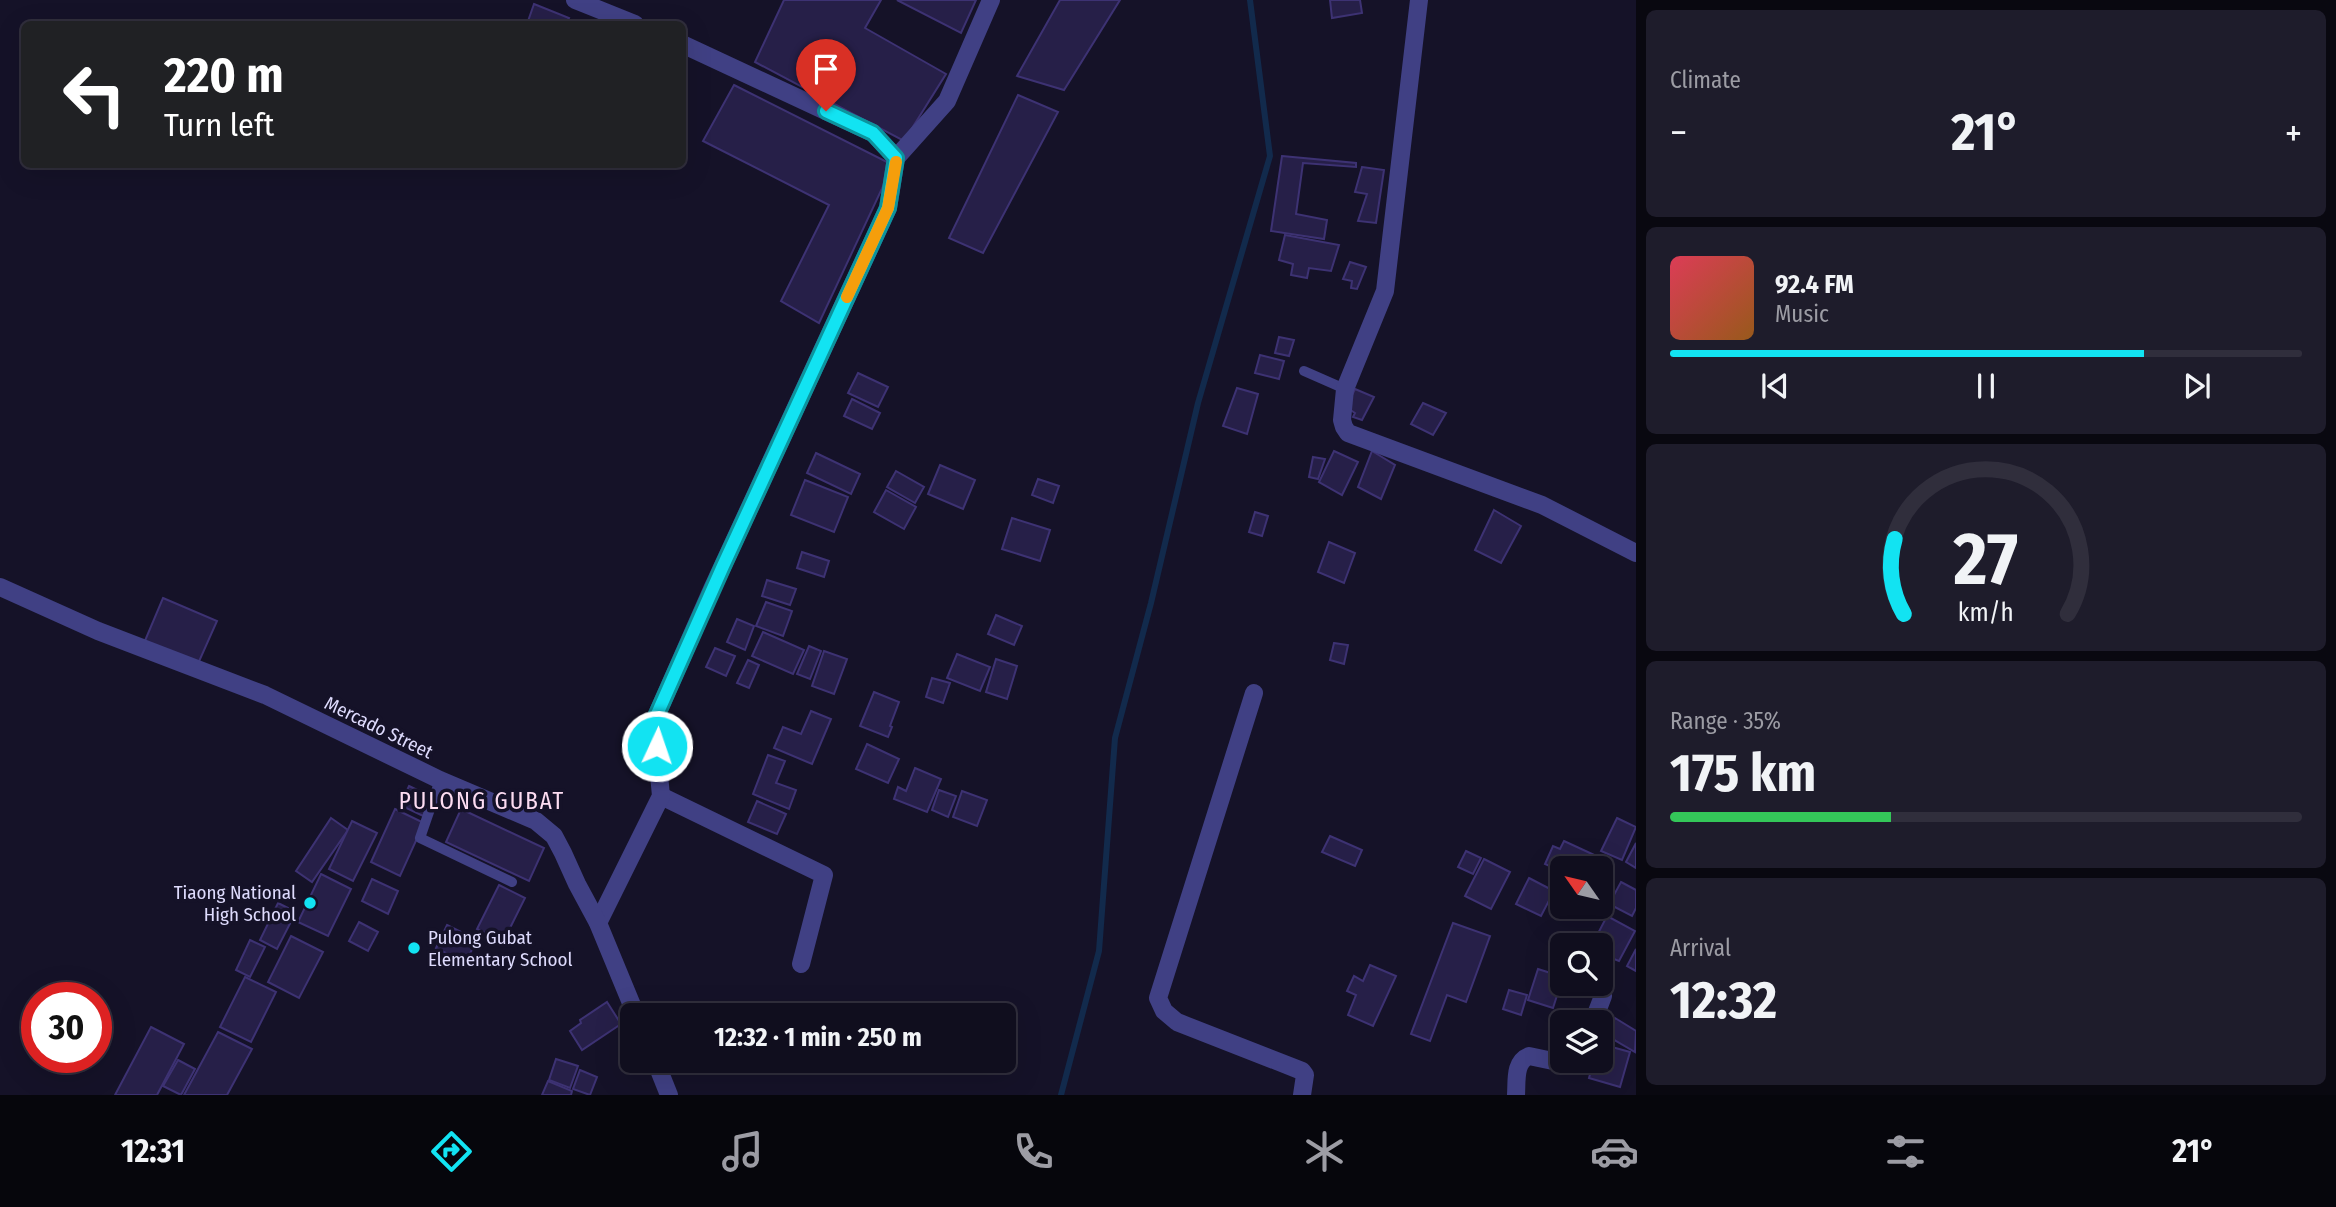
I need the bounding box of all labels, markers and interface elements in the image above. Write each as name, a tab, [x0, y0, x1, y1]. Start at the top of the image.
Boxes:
pin	[796, 39, 856, 111]
text: 220 m	[164, 46, 284, 105]
icon: left	[49, 49, 140, 140]
icon: arrive	[807, 50, 845, 88]
text: Climate	[1670, 66, 1741, 94]
text: 21°	[1951, 101, 2021, 164]
text: Turn left	[164, 106, 274, 144]
text: −	[1670, 110, 1687, 156]
text: +	[2285, 110, 2302, 156]
text: 92.4 FM	[1775, 269, 1854, 300]
text: Music	[1775, 300, 1829, 328]
icon: previous	[1756, 367, 1794, 405]
icon: pause	[1967, 367, 2005, 405]
icon: next	[2178, 367, 2216, 405]
text: 27	[1953, 516, 2018, 603]
text: km/h	[1958, 597, 2014, 627]
street label: Mercado Street	[321, 691, 437, 764]
text: Range · 35%	[1670, 707, 1781, 735]
position arrow	[620, 709, 694, 783]
text: 175 km	[1670, 742, 1816, 805]
district label: PULONG GUBAT	[399, 787, 565, 815]
north arrow	[1550, 856, 1614, 919]
map controls	[1550, 856, 1613, 1073]
place label: Tiaong National High School	[174, 881, 296, 926]
marker: Tiaong National High School	[302, 895, 318, 911]
place label: Pulong Gubat Elementary School	[428, 926, 573, 971]
button: search	[1550, 933, 1613, 996]
text: Arrival	[1670, 934, 1731, 962]
marker: Pulong Gubat Elementary School	[406, 940, 422, 956]
text: 12:32	[1670, 969, 1777, 1032]
speed limit sign: 30	[21, 982, 112, 1073]
button: layers	[1550, 1010, 1613, 1073]
text: 12:32 · 1 min · 250 m	[714, 1022, 922, 1053]
icon: directions	[427, 1127, 476, 1176]
icon: music	[718, 1127, 767, 1176]
icon: phone	[1009, 1127, 1058, 1176]
icon: climate	[1300, 1127, 1349, 1176]
icon: car	[1590, 1127, 1639, 1176]
icon: filters	[1881, 1127, 1930, 1176]
text: 12:31	[121, 1132, 185, 1170]
text: 21°	[2172, 1132, 2215, 1170]

